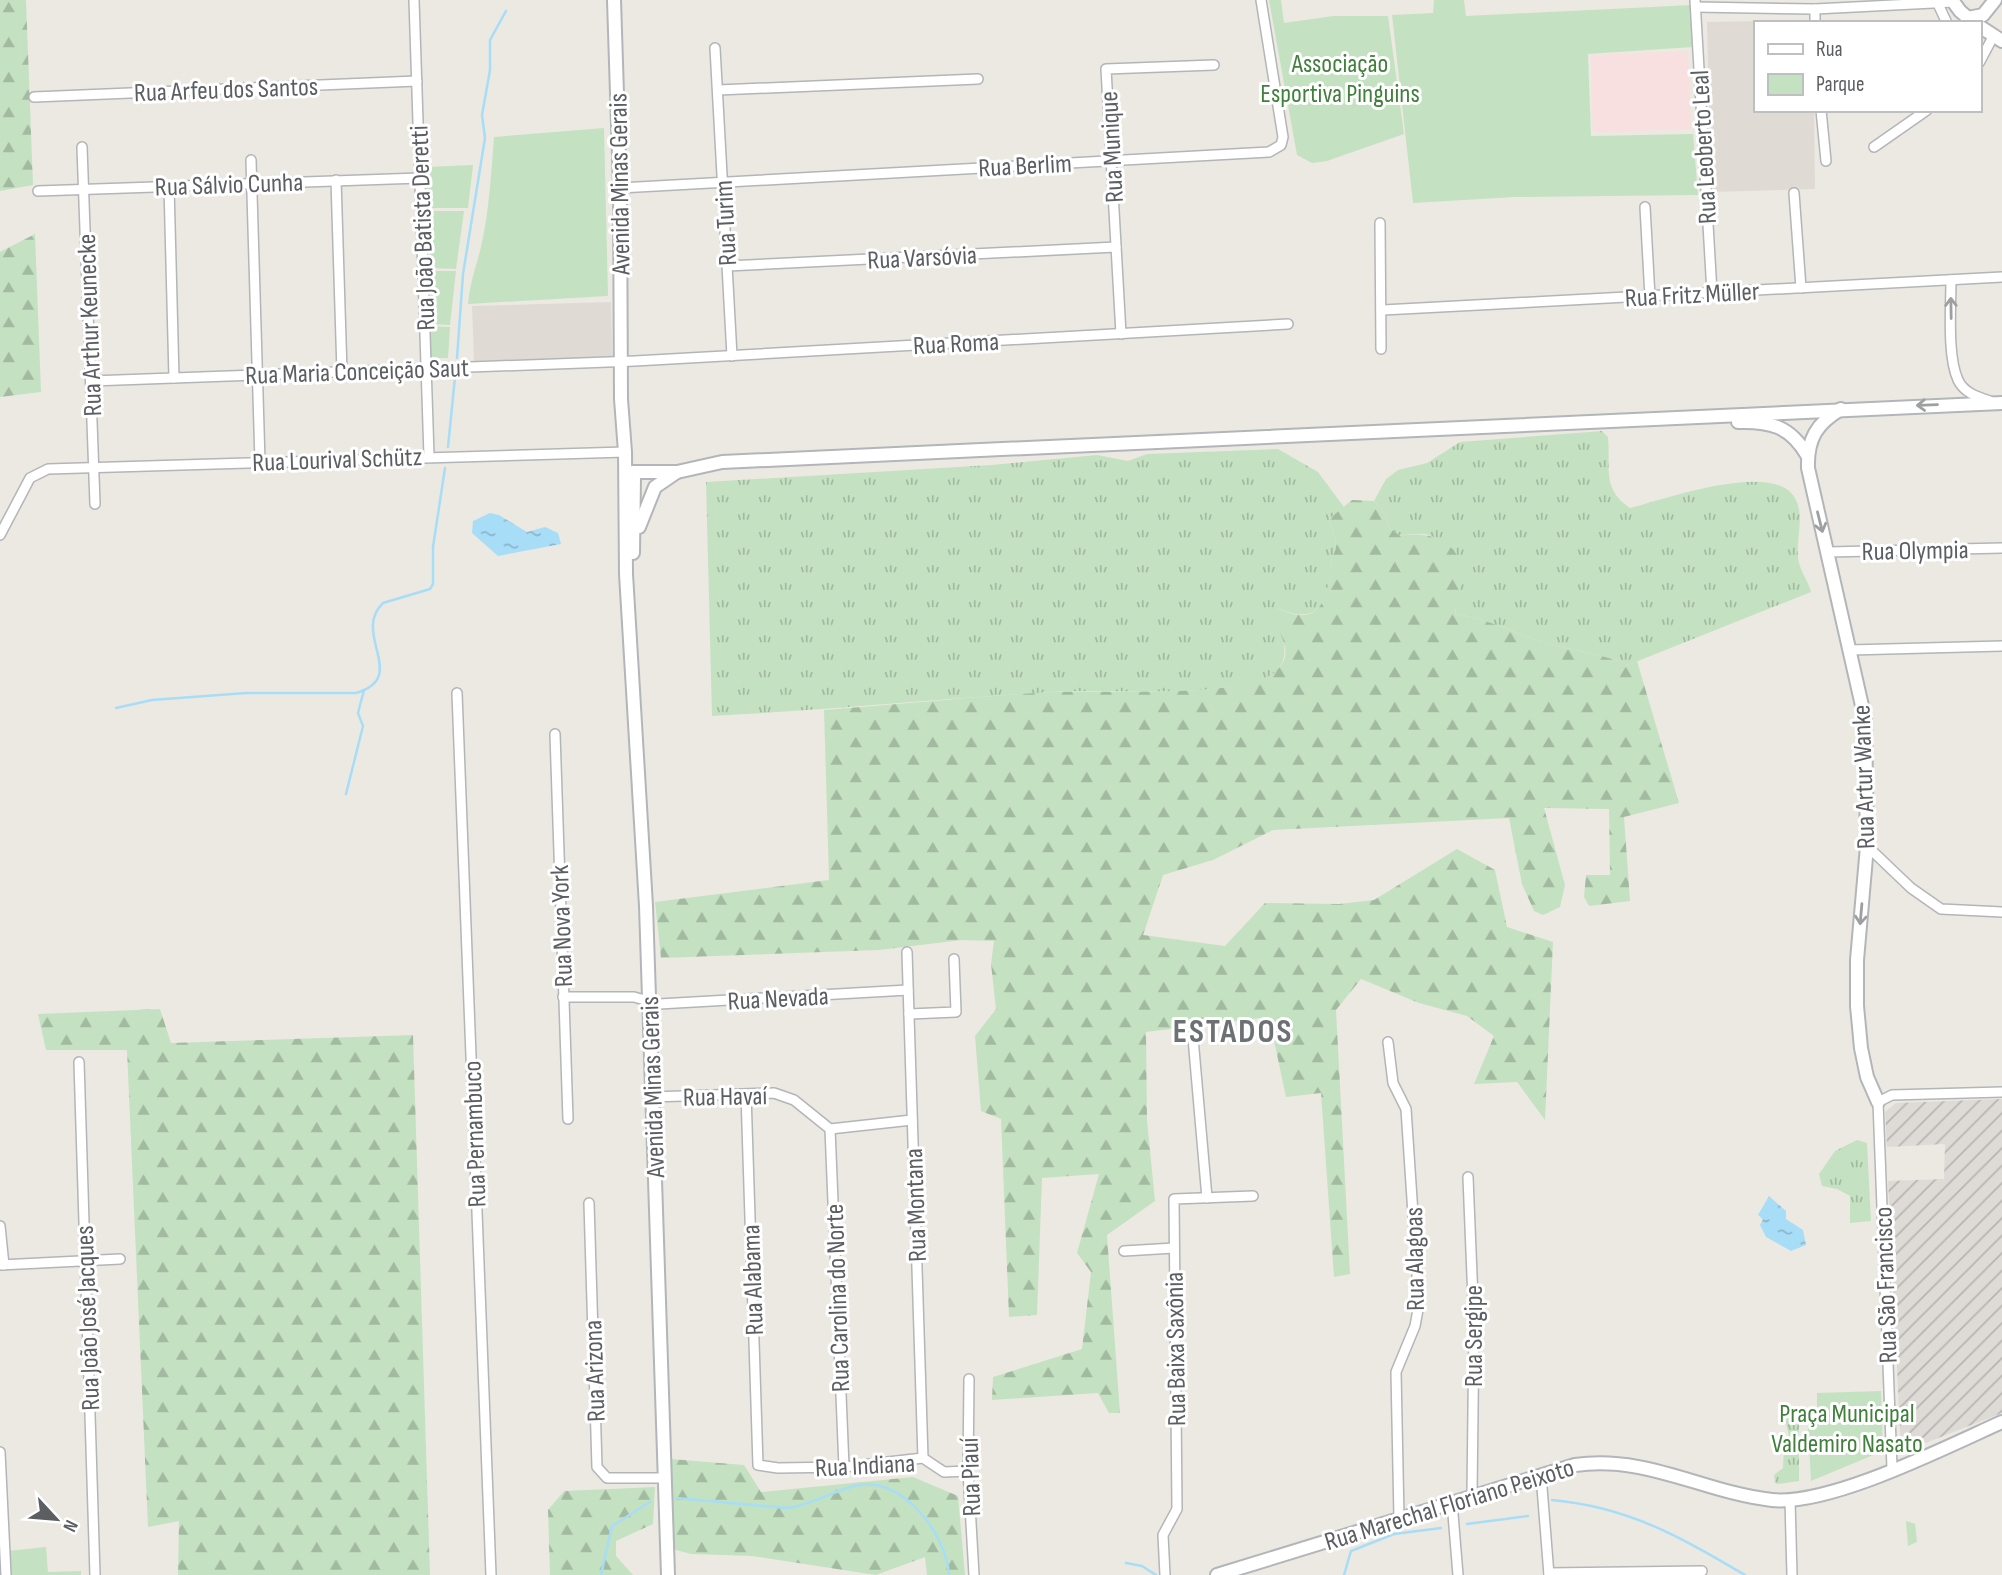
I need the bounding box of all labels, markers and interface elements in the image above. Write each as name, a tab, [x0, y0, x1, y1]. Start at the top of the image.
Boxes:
legend	[1754, 21, 1981, 112]
text: Rua	[1816, 37, 1843, 62]
park label: Associação Esportiva Pinguins	[1260, 49, 1420, 110]
street label: Rua Leoberto Leal	[1685, 69, 1724, 225]
street label: Rua Arfeu dos Santos	[133, 72, 319, 109]
text: Parque	[1816, 72, 1864, 97]
street label: Rua Munique	[1094, 90, 1131, 203]
street label: Avenida Minas Gerais	[603, 93, 638, 276]
street label: Rua João Batista Deretti	[404, 125, 443, 331]
street label: Rua Berlim	[978, 149, 1073, 184]
street label: Rua Sálvio Cunha	[154, 167, 304, 204]
street label: Rua Turim	[709, 179, 744, 266]
street label: Rua Arthur Keunecke	[72, 233, 109, 417]
street label: Rua Varsóvia	[866, 240, 978, 277]
street label: Rua Fritz Müller	[1624, 276, 1761, 314]
one-way arrow	[1944, 296, 1958, 319]
street label: Rua Roma	[912, 327, 1000, 362]
street label: Rua Maria Conceição Saut	[245, 353, 469, 392]
one-way arrow	[1915, 399, 1938, 412]
street label: Rua Lourival Schütz	[252, 442, 423, 479]
one-way arrow	[1814, 510, 1827, 533]
street label: Rua Olympia	[1861, 535, 1969, 568]
street label: Rua Artur Wanke	[1846, 704, 1883, 850]
street label: Rua Nova York	[545, 864, 580, 988]
one-way arrow	[1854, 902, 1867, 925]
street label: Rua Nevada	[727, 981, 829, 1018]
street label: Avenida Minas Gerais	[635, 996, 672, 1179]
district label: ESTADOS	[1173, 1012, 1293, 1052]
street label: Rua Pernambuco	[457, 1060, 494, 1208]
street label: Rua Havaí	[682, 1081, 768, 1114]
street label: Rua Montana	[899, 1148, 934, 1262]
street label: Rua Carolina do Norte	[820, 1203, 857, 1393]
street label: Rua São Francisco	[1868, 1206, 1905, 1364]
street label: Rua Alagoas	[1399, 1207, 1432, 1311]
street label: Rua Alabama	[736, 1224, 771, 1336]
street label: Rua João José Jacques	[70, 1225, 107, 1411]
street label: Rua Baixa Saxônia	[1160, 1272, 1193, 1426]
street label: Rua Sergipe	[1459, 1285, 1490, 1387]
street label: Rua Arizona	[578, 1320, 613, 1422]
park label: Praça Municipal Valdemiro Nasato	[1771, 1399, 1923, 1460]
street label: Rua Piauí	[955, 1437, 988, 1517]
street label: Rua Indiana	[814, 1448, 916, 1485]
street label: Rua Marechal Floriano Peixoto	[1321, 1453, 1578, 1558]
north arrow	[21, 1484, 91, 1554]
text: N	[57, 1516, 82, 1535]

